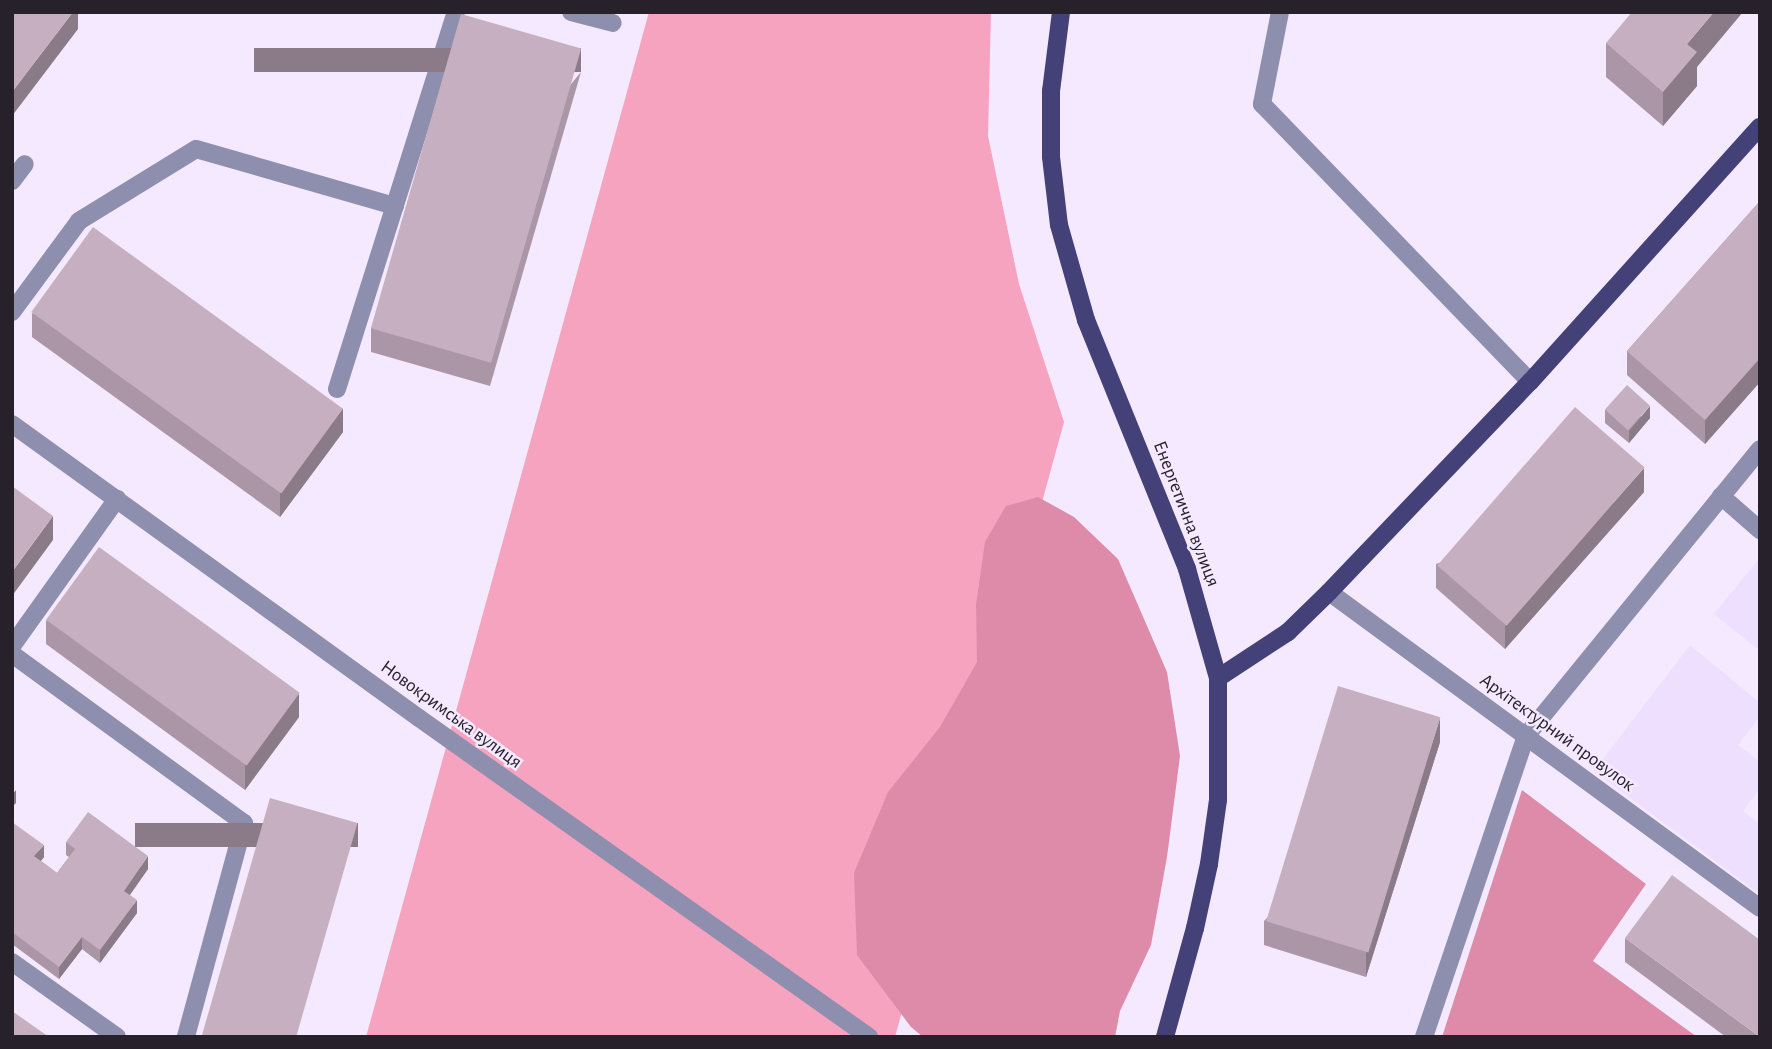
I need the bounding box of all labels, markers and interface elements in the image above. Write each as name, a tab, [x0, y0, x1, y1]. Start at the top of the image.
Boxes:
street label: Енергетична вулиця	[1148, 438, 1224, 590]
street label: Новокримська вулиця	[376, 656, 526, 774]
street label: Архітектурний провулок	[1475, 669, 1639, 797]

